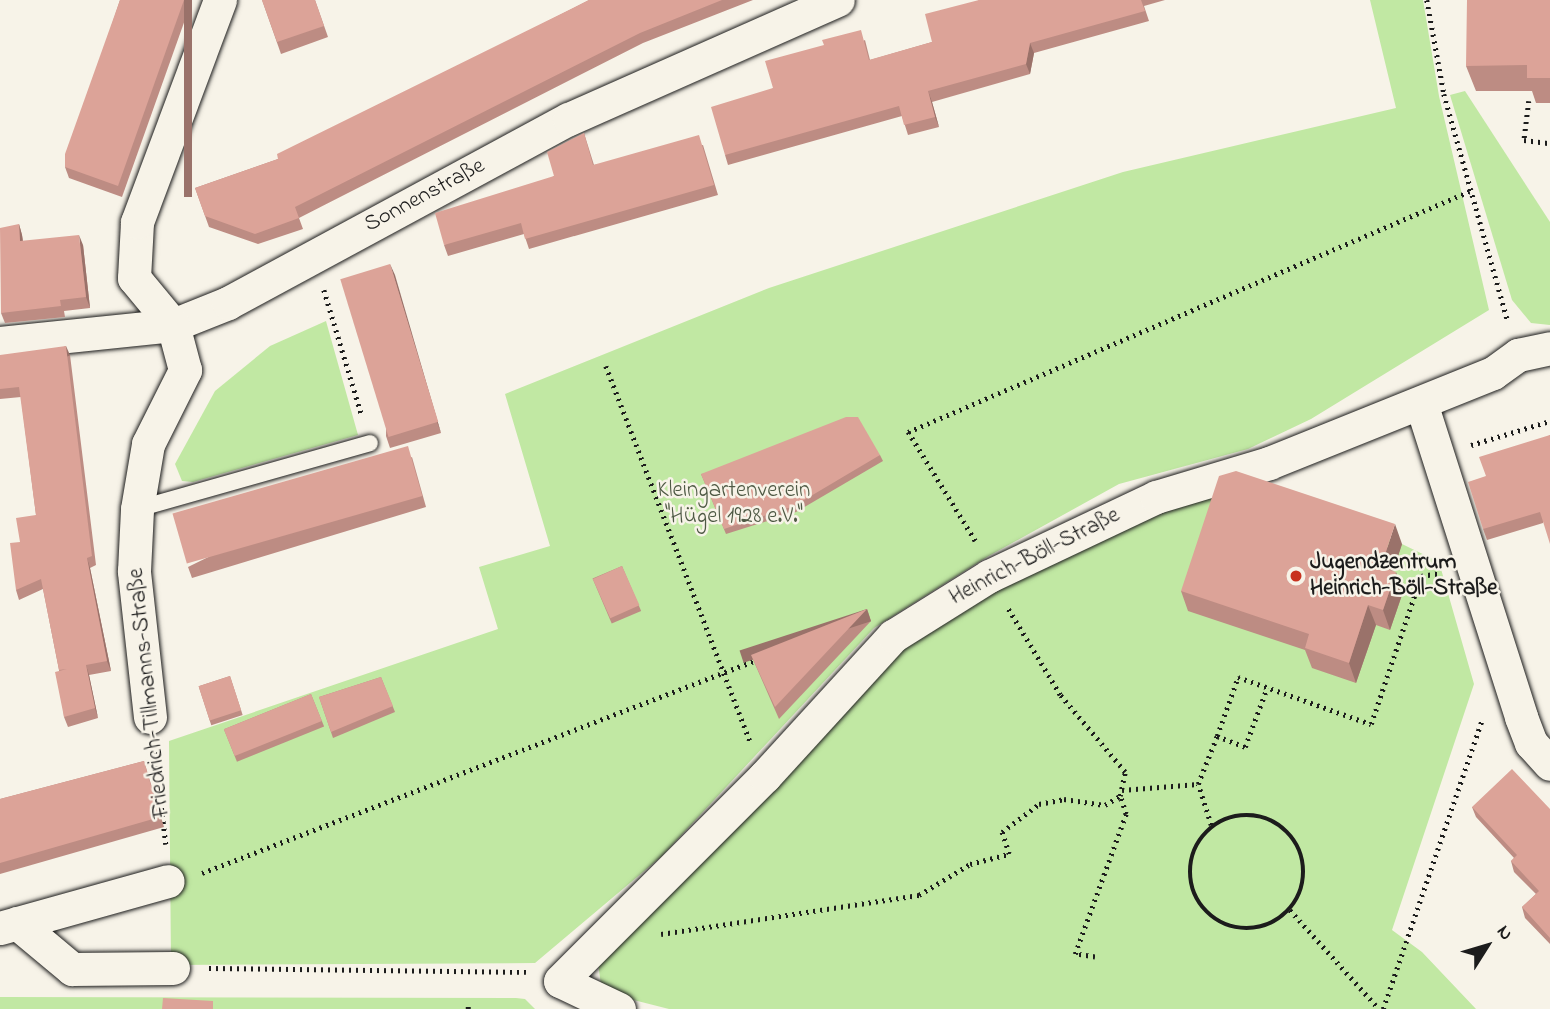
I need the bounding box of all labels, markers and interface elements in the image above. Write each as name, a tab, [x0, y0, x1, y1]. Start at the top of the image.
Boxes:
street label: Sonnenstraße	[360, 153, 490, 239]
park label: Kleingartenverein "Hügel 1928 e.V."	[658, 477, 810, 531]
street label: Heinrich-Böll-Straße	[945, 502, 1125, 612]
place label: Jugendzentrum Heinrich-Böll-Straße	[1310, 549, 1498, 603]
street label: Friedrich-Tillmanns-Straße	[123, 567, 177, 819]
marker: Jugendzentrum Heinrich-Böll-Straße	[1288, 568, 1304, 584]
north arrow	[1452, 911, 1522, 981]
text: N	[1490, 920, 1519, 946]

